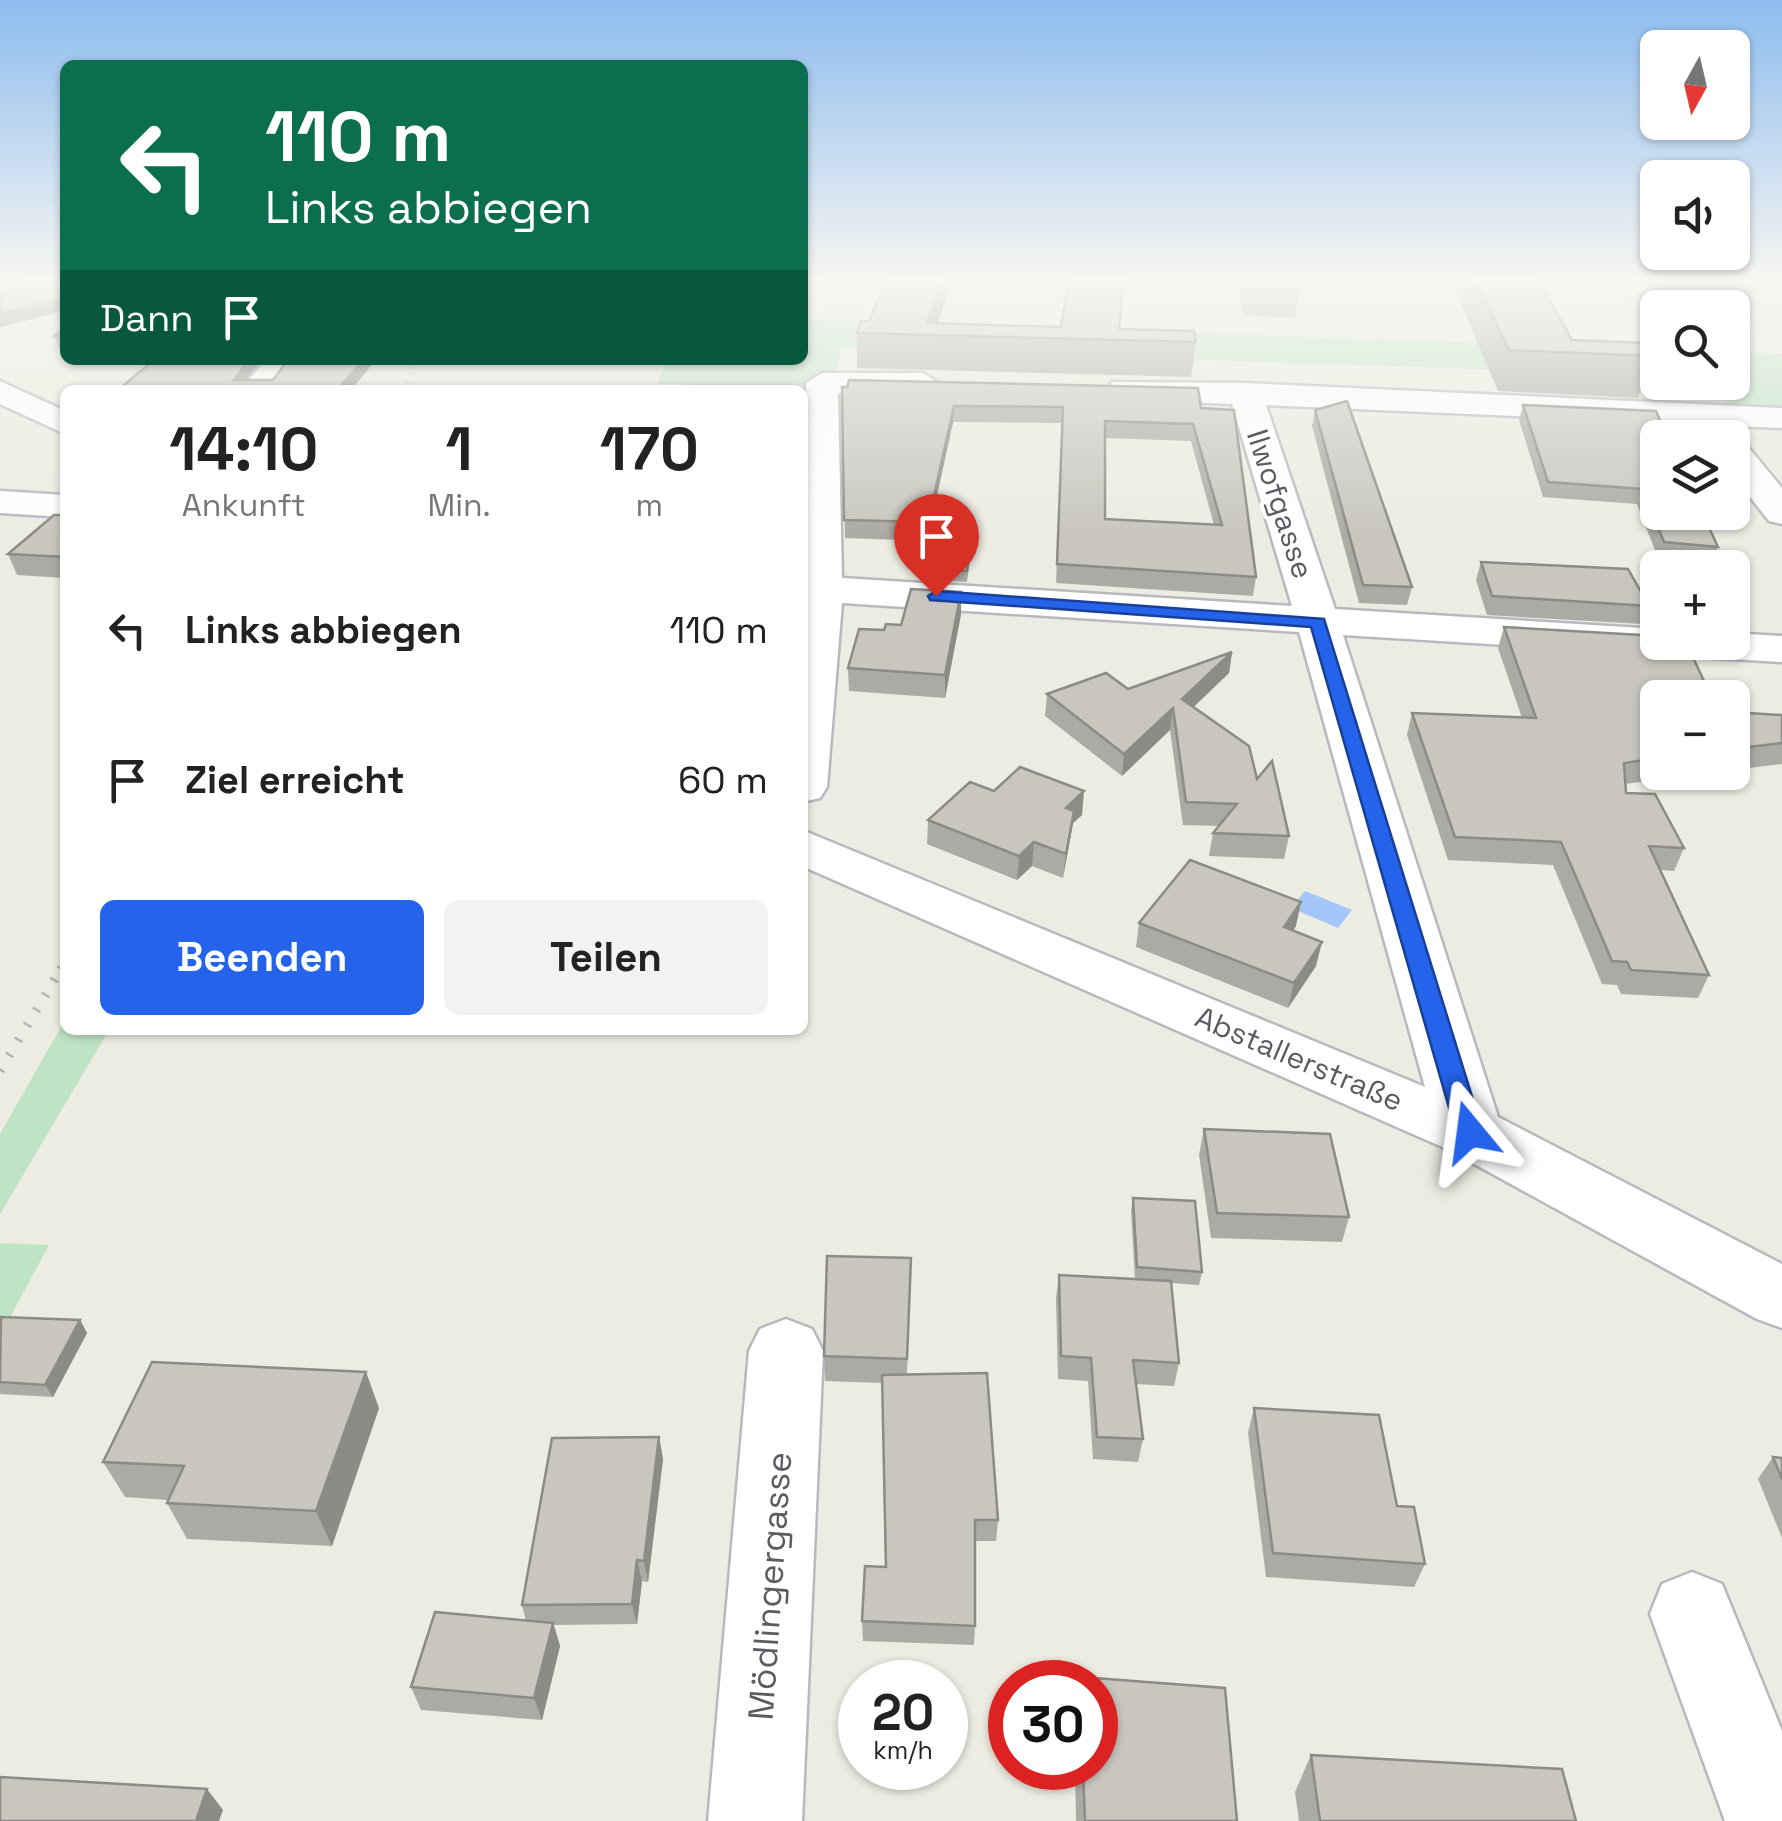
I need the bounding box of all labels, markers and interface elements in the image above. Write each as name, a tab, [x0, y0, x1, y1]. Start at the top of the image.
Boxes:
north arrow	[1640, 30, 1750, 140]
map controls	[1640, 30, 1750, 790]
text: 110 m	[265, 92, 451, 181]
icon: left	[100, 100, 230, 230]
button: sound	[1640, 160, 1750, 270]
text: Links abbiegen	[265, 179, 592, 236]
icon: arrive	[214, 290, 269, 345]
button: search	[1640, 290, 1750, 400]
text: Dann	[100, 294, 194, 342]
text: 14:10	[169, 411, 318, 488]
text: 1	[446, 411, 473, 488]
text: 170	[600, 411, 699, 488]
button: layers	[1640, 420, 1750, 530]
street label: Ilwofgasse	[1238, 424, 1323, 583]
text: Ankunft	[182, 485, 306, 525]
text: Min.	[427, 485, 491, 525]
text: m	[636, 485, 663, 525]
pin	[894, 494, 979, 597]
icon: arrive	[909, 509, 964, 564]
button: +	[1640, 550, 1750, 660]
icon: left	[100, 603, 155, 658]
text: Links abbiegen	[185, 606, 462, 654]
text: 110 m	[669, 606, 768, 654]
button: −	[1640, 680, 1750, 790]
icon: arrive	[100, 753, 155, 808]
text: Ziel erreicht	[185, 756, 405, 804]
text: 60 m	[678, 756, 768, 804]
button: Beenden	[100, 900, 424, 1015]
button: Teilen	[444, 900, 768, 1015]
street label: Abstallerstraße	[1189, 997, 1409, 1120]
position arrow	[1418, 1080, 1522, 1184]
street label: Mödlingergasse	[739, 1450, 801, 1722]
speed limit sign: 30	[988, 1660, 1118, 1790]
text: 20	[872, 1681, 934, 1745]
text: km/h	[873, 1734, 933, 1766]

